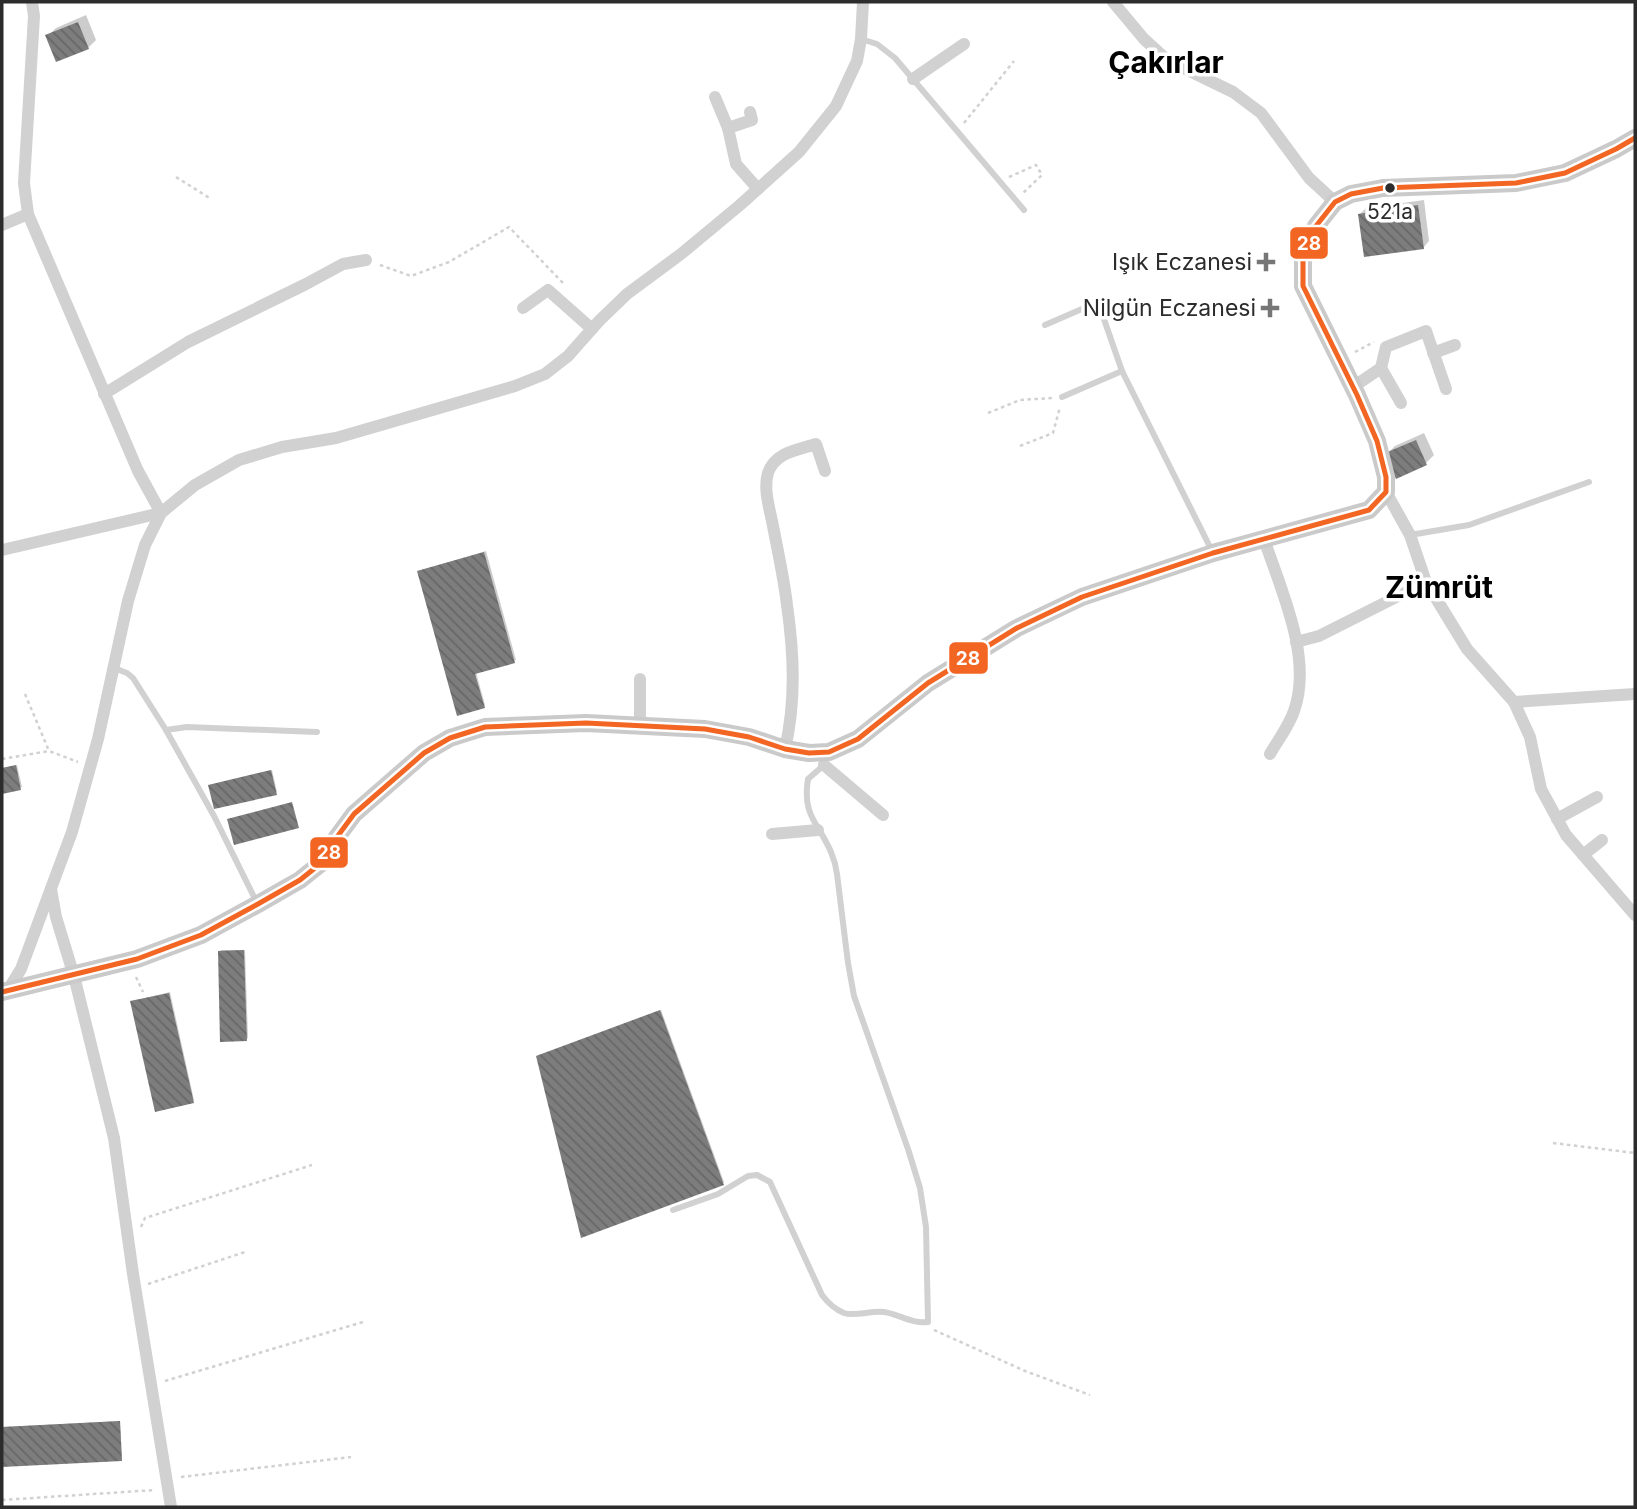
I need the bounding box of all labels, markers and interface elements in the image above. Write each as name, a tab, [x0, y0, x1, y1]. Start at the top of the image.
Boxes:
district label: Çakırlar	[1108, 44, 1224, 80]
marker: 521a	[1383, 181, 1397, 195]
place label: 521a	[1367, 199, 1413, 224]
line badge: 28	[1289, 226, 1329, 260]
text: 28	[1297, 232, 1321, 255]
place label: Işık Eczanesi	[1112, 248, 1252, 276]
marker: Işık Eczanesi	[1258, 254, 1274, 270]
place label: Nilgün Eczanesi	[1083, 294, 1256, 322]
marker: Nilgün Eczanesi	[1262, 300, 1278, 316]
district label: Zümrüt	[1385, 569, 1493, 605]
line badge: 28	[948, 641, 989, 675]
text: 28	[956, 647, 980, 670]
line badge: 28	[309, 836, 349, 869]
text: 28	[317, 841, 341, 864]

